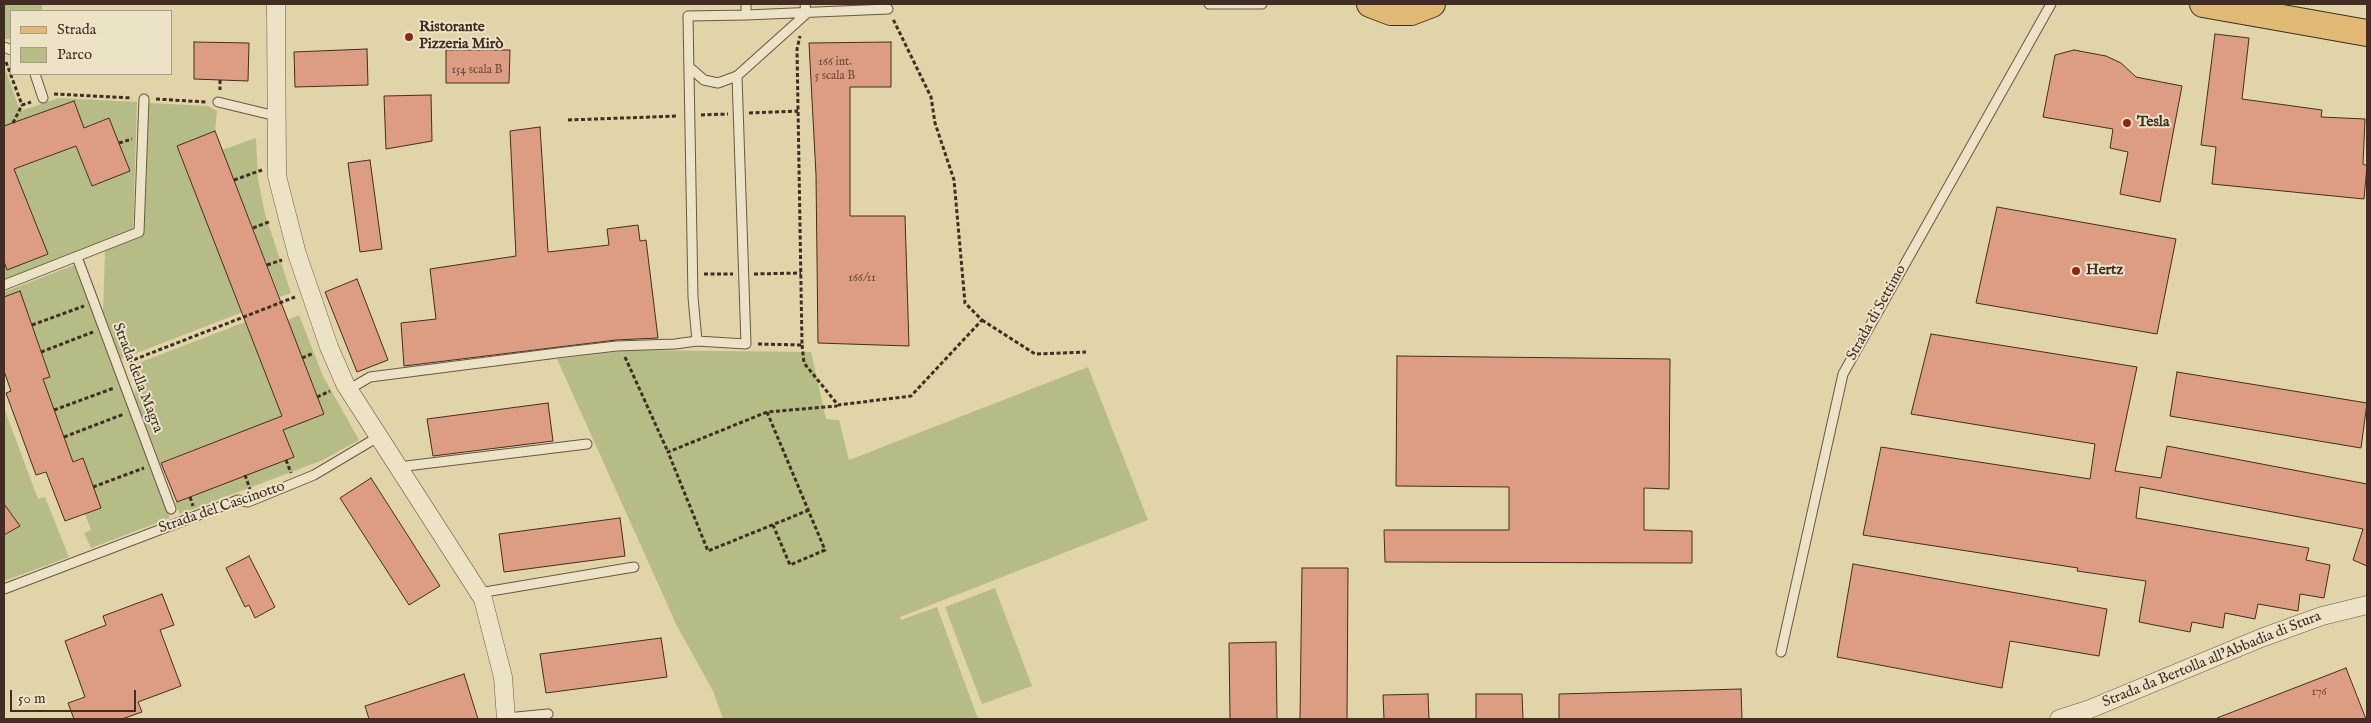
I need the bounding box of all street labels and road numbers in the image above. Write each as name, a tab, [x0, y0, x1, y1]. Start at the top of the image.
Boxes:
street label: Strada di Settimo	[1843, 262, 1911, 364]
street label: Strada della Magra	[108, 321, 166, 435]
street label: Strada del Cascinotto	[157, 478, 287, 538]
street label: Strada da Bertolla all'Abbadia di Stura	[2100, 608, 2324, 712]

